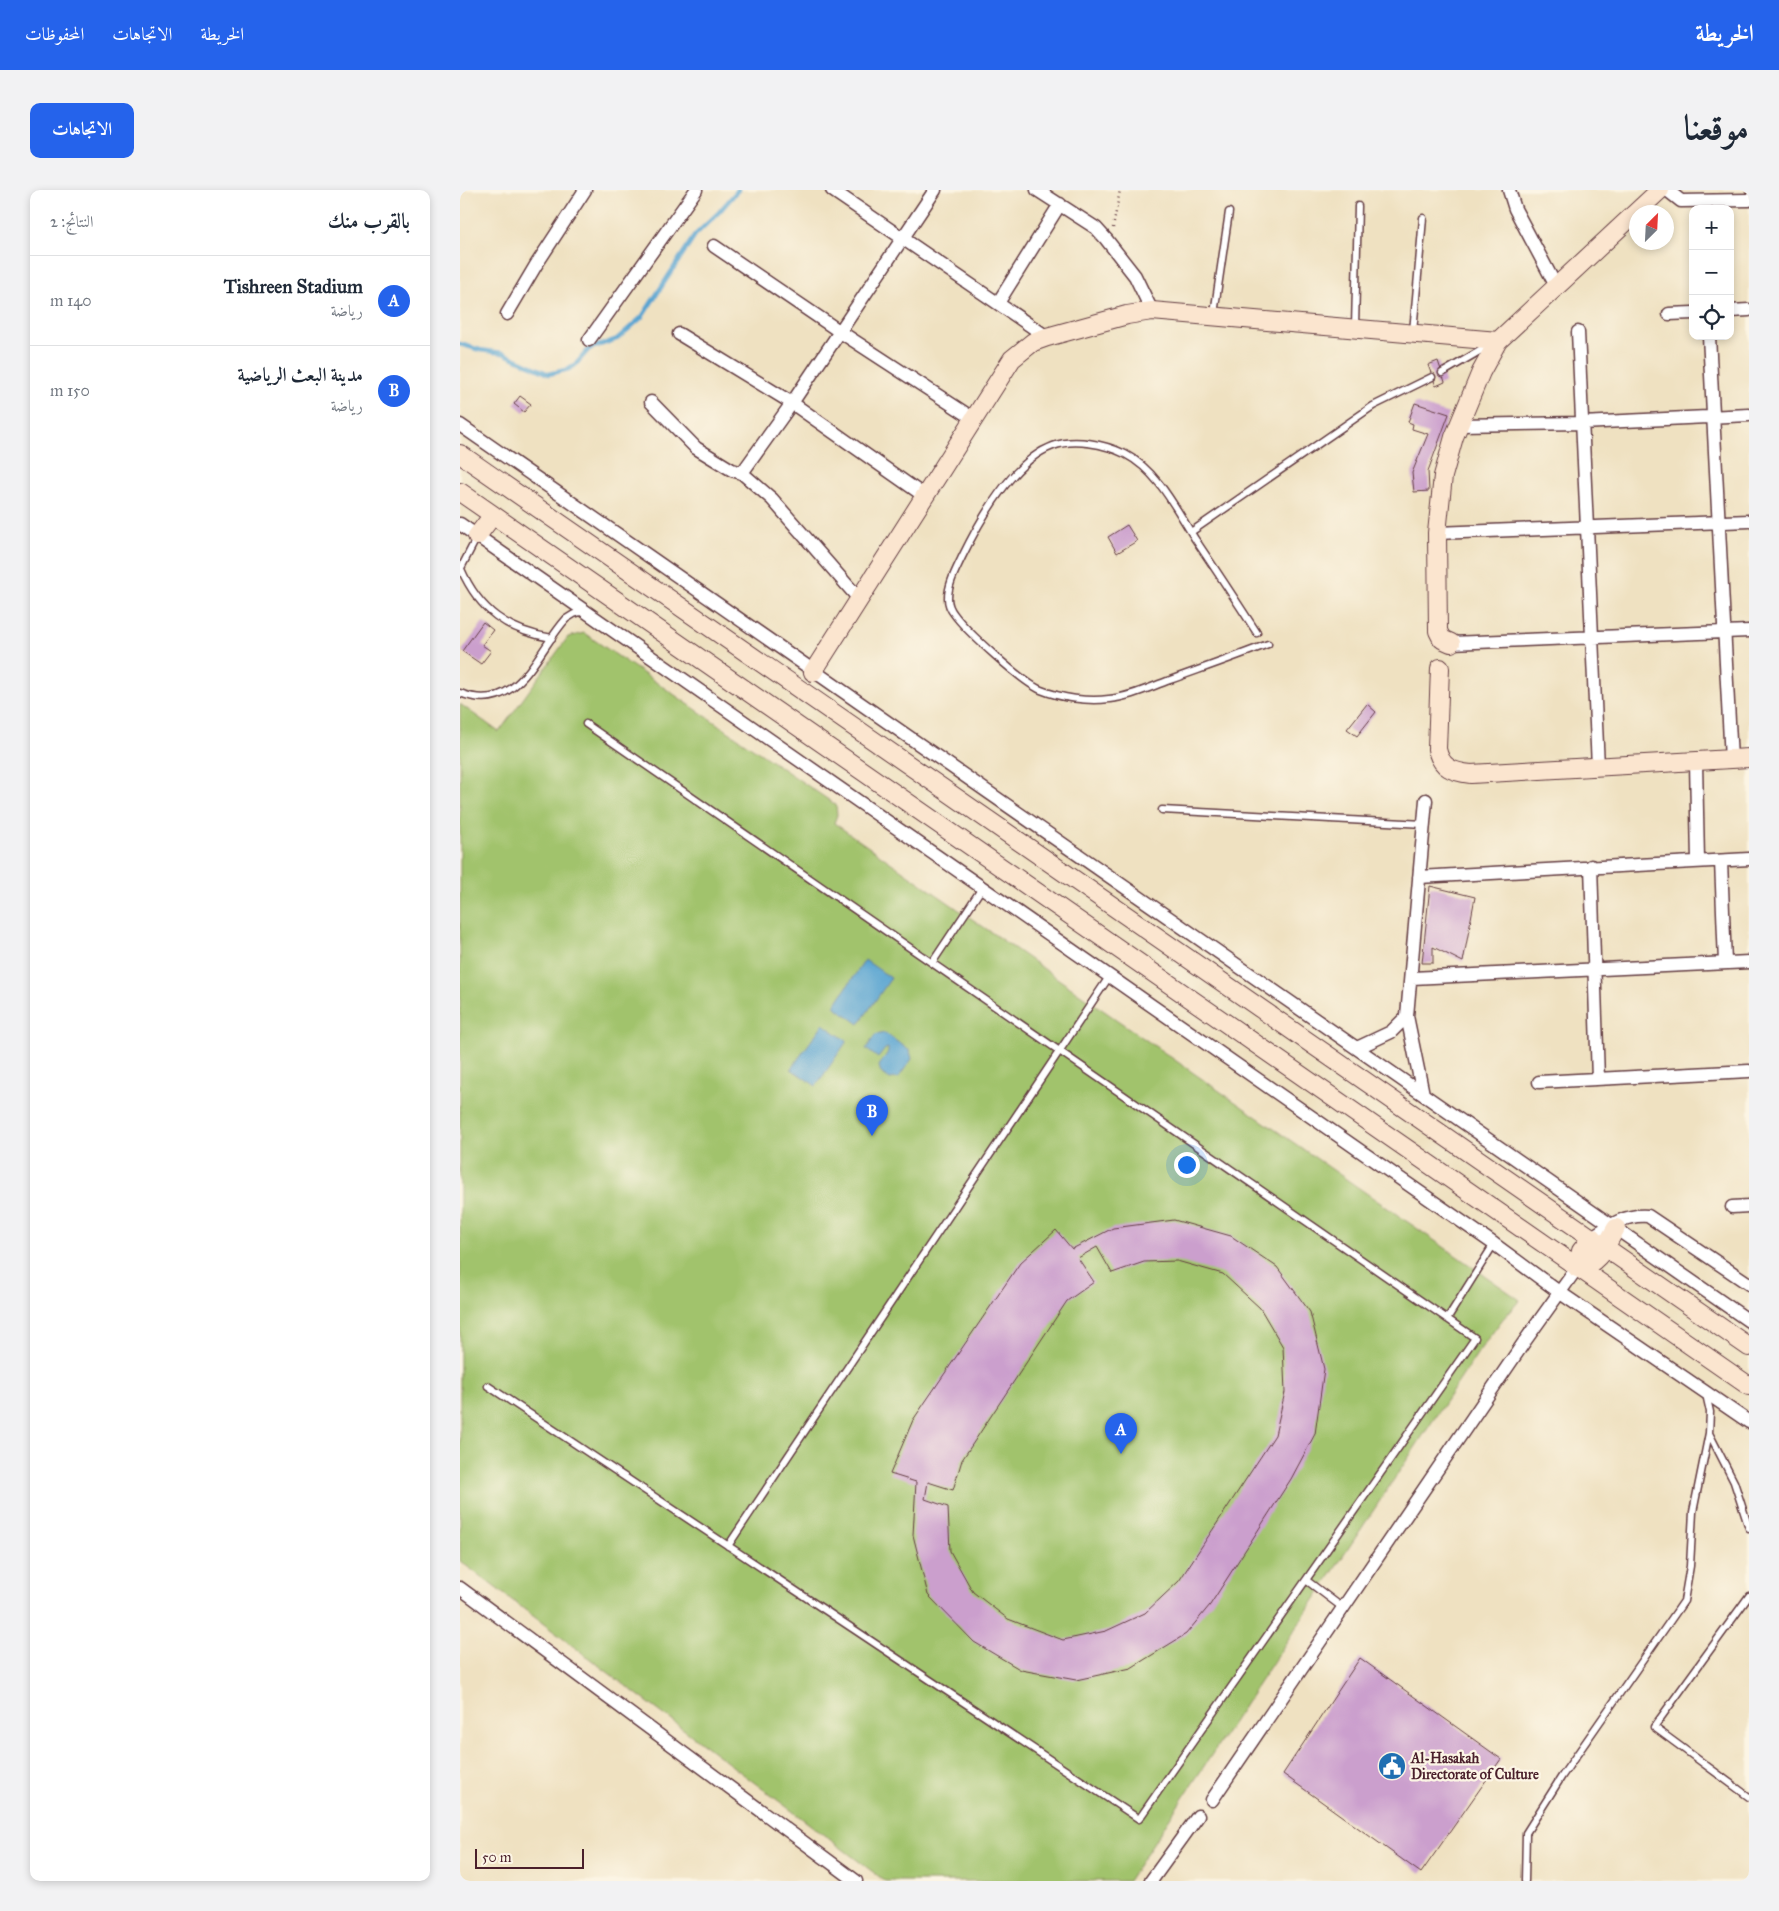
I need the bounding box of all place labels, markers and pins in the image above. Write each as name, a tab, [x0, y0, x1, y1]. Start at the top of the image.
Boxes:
pin: B	[856, 1095, 888, 1136]
pin: A	[1105, 1413, 1137, 1454]
place label: Al-Hasakah Directorate of Culture	[1410, 1750, 1539, 1783]
public building icon: Al-Hasakah Directorate of Culture	[1377, 1751, 1407, 1781]

